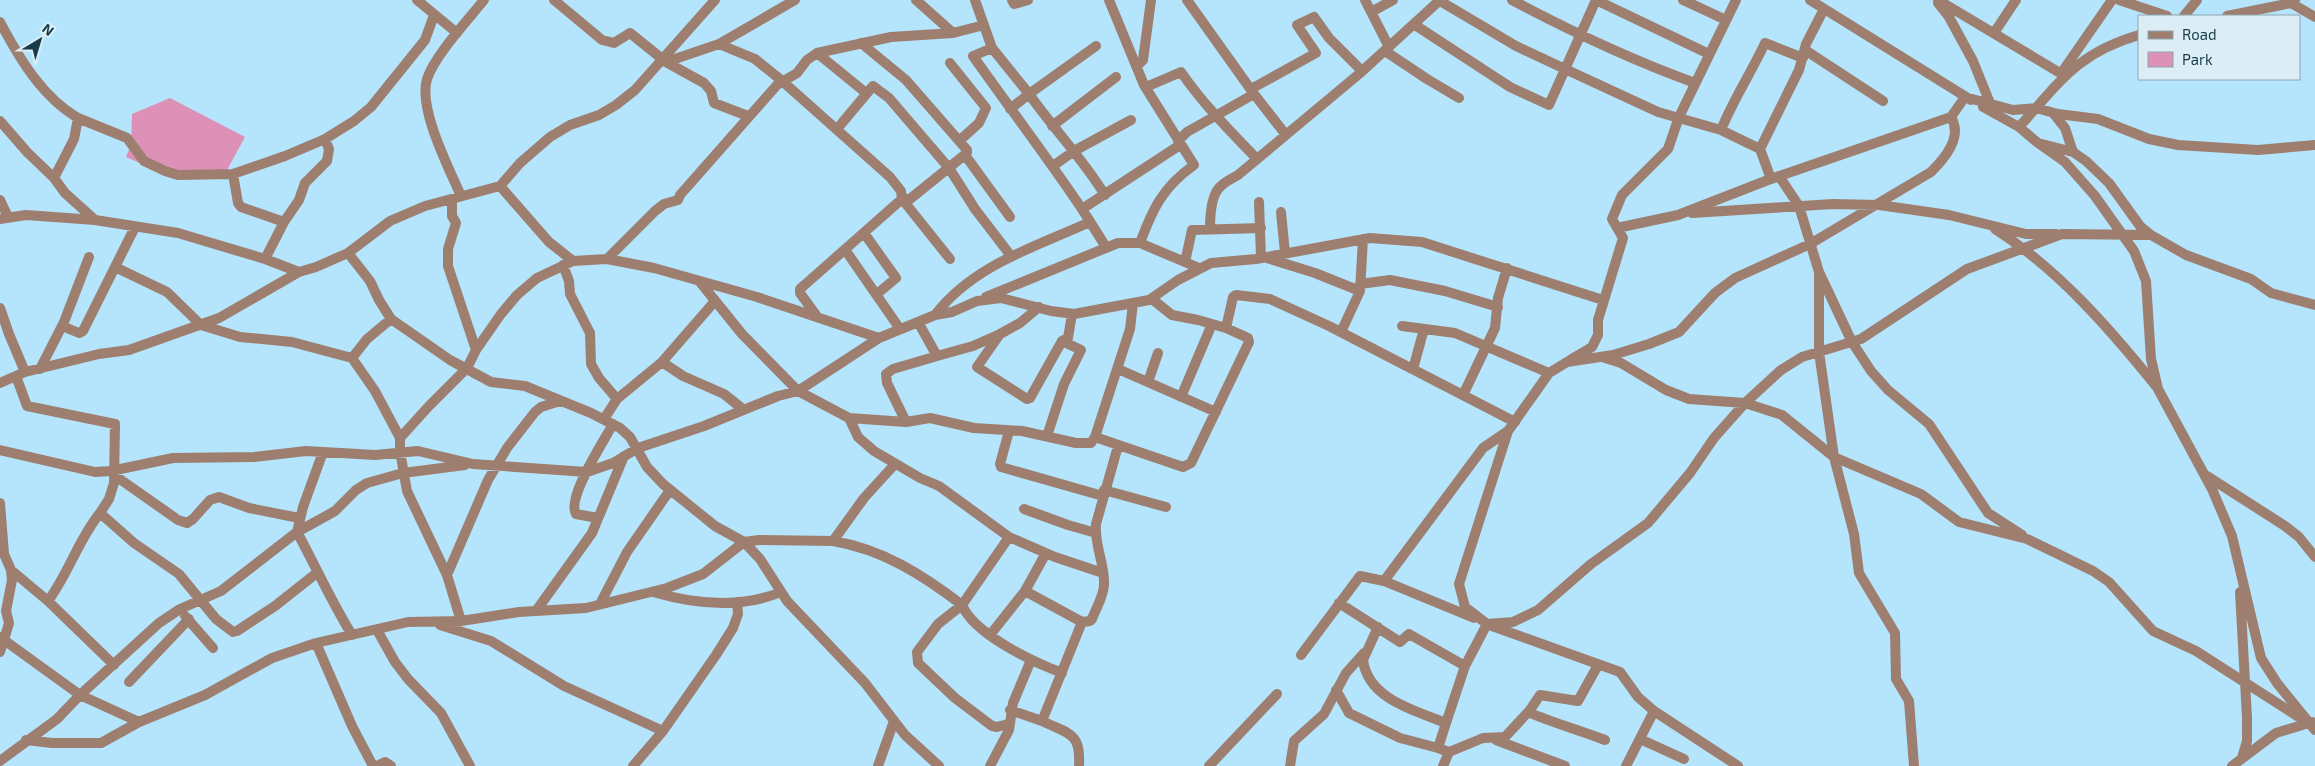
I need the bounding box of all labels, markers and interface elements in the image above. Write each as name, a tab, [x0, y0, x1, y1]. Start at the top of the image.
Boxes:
north arrow	[15, 15, 65, 65]
legend	[2138, 15, 2300, 80]
text: N	[39, 20, 58, 39]
text: Road	[2182, 25, 2217, 43]
text: Park	[2182, 50, 2213, 68]

